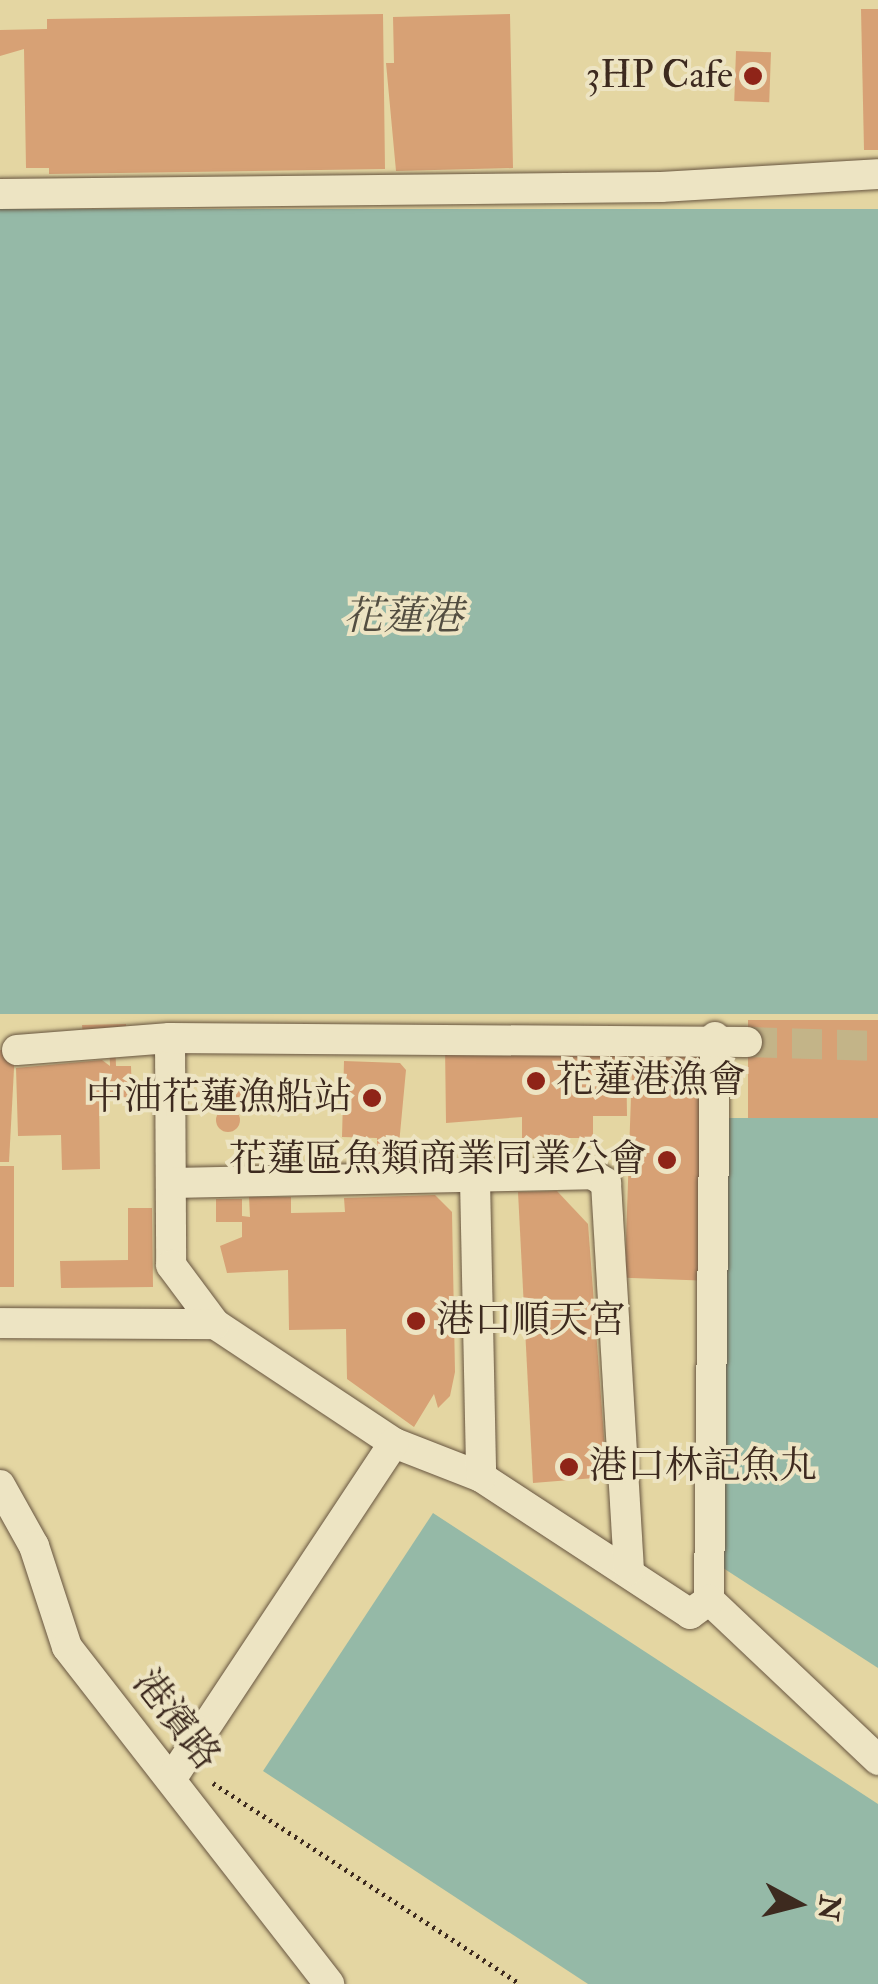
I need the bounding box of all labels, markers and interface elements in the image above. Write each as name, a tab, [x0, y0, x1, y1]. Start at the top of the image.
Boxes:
place label: 3HP Cafe	[586, 53, 733, 99]
marker: 3HP Cafe	[742, 65, 764, 87]
water label: 花蓮港	[343, 593, 463, 641]
place label: 花蓮港漁會	[556, 1058, 746, 1104]
marker: 花蓮港漁會	[525, 1070, 547, 1092]
place label: 中油花蓮漁船站	[86, 1075, 352, 1121]
marker: 中油花蓮漁船站	[361, 1087, 383, 1109]
place label: 花蓮區魚類商業同業公會	[229, 1137, 647, 1183]
marker: 花蓮區魚類商業同業公會	[656, 1149, 678, 1171]
place label: 港口順天宮	[436, 1298, 626, 1344]
marker: 港口順天宮	[405, 1310, 427, 1332]
place label: 港口林記魚丸	[589, 1444, 817, 1490]
marker: 港口林記魚丸	[558, 1456, 580, 1478]
street label: 港濱路	[123, 1661, 229, 1779]
north arrow	[748, 1854, 848, 1954]
text: N	[809, 1893, 847, 1922]

